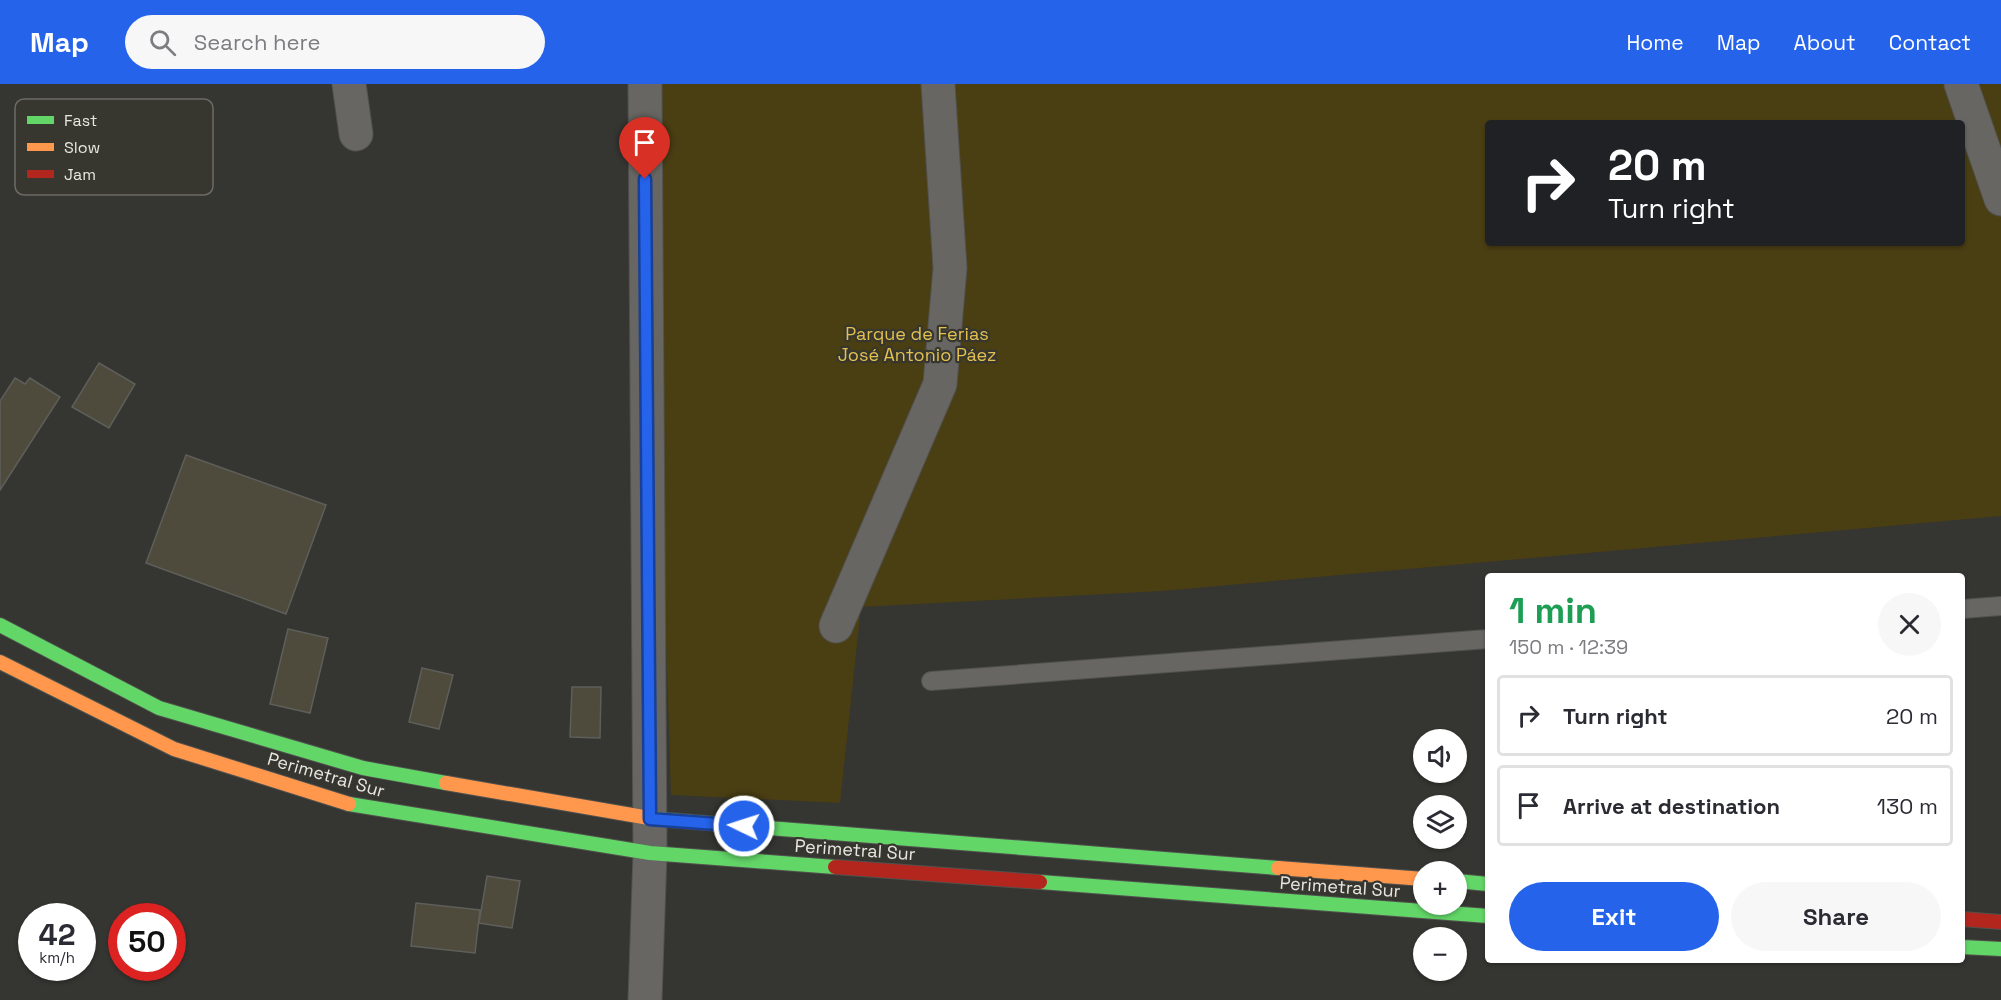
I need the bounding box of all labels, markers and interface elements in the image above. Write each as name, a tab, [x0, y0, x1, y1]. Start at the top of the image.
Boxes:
search box	[125, 15, 545, 69]
text: Map	[30, 24, 89, 60]
icon: search	[146, 26, 179, 59]
text: Search here	[194, 28, 321, 56]
text: Home	[1626, 29, 1684, 56]
text: Map	[1717, 29, 1761, 56]
text: About	[1794, 29, 1856, 56]
text: Contact	[1889, 29, 1971, 56]
legend	[15, 99, 213, 195]
text: Fast	[64, 110, 97, 131]
pin	[619, 117, 670, 179]
icon: arrive	[628, 126, 661, 159]
text: Slow	[64, 137, 100, 158]
text: 20 m	[1608, 139, 1707, 192]
icon: right	[1509, 144, 1587, 222]
text: Jam	[64, 164, 96, 185]
text: Turn right	[1608, 191, 1735, 226]
park label: Parque de Ferias José Antonio Páez	[838, 322, 996, 366]
text: 1 min	[1509, 588, 1597, 634]
button: close	[1878, 593, 1941, 656]
text: 150 m · 12:39	[1509, 634, 1628, 660]
icon: right	[1512, 699, 1545, 732]
text: Turn right	[1563, 702, 1668, 730]
text: 20 m	[1886, 702, 1938, 730]
map controls	[1413, 729, 1467, 981]
button: sound	[1413, 729, 1467, 783]
street label: Perimetral Sur	[265, 747, 388, 802]
icon: arrive	[1512, 789, 1545, 822]
text: Arrive at destination	[1563, 792, 1780, 820]
text: 130 m	[1877, 792, 1938, 820]
position arrow	[712, 794, 776, 858]
button: layers	[1413, 795, 1467, 849]
street label: Perimetral Sur	[794, 834, 916, 865]
button: +	[1413, 861, 1467, 915]
street label: Perimetral Sur	[1279, 871, 1401, 902]
button: Exit	[1509, 882, 1719, 951]
button: Share	[1731, 882, 1941, 951]
speed limit sign: 50	[108, 903, 186, 981]
text: 42	[39, 915, 75, 954]
button: −	[1413, 927, 1467, 981]
text: km/h	[39, 948, 75, 967]

